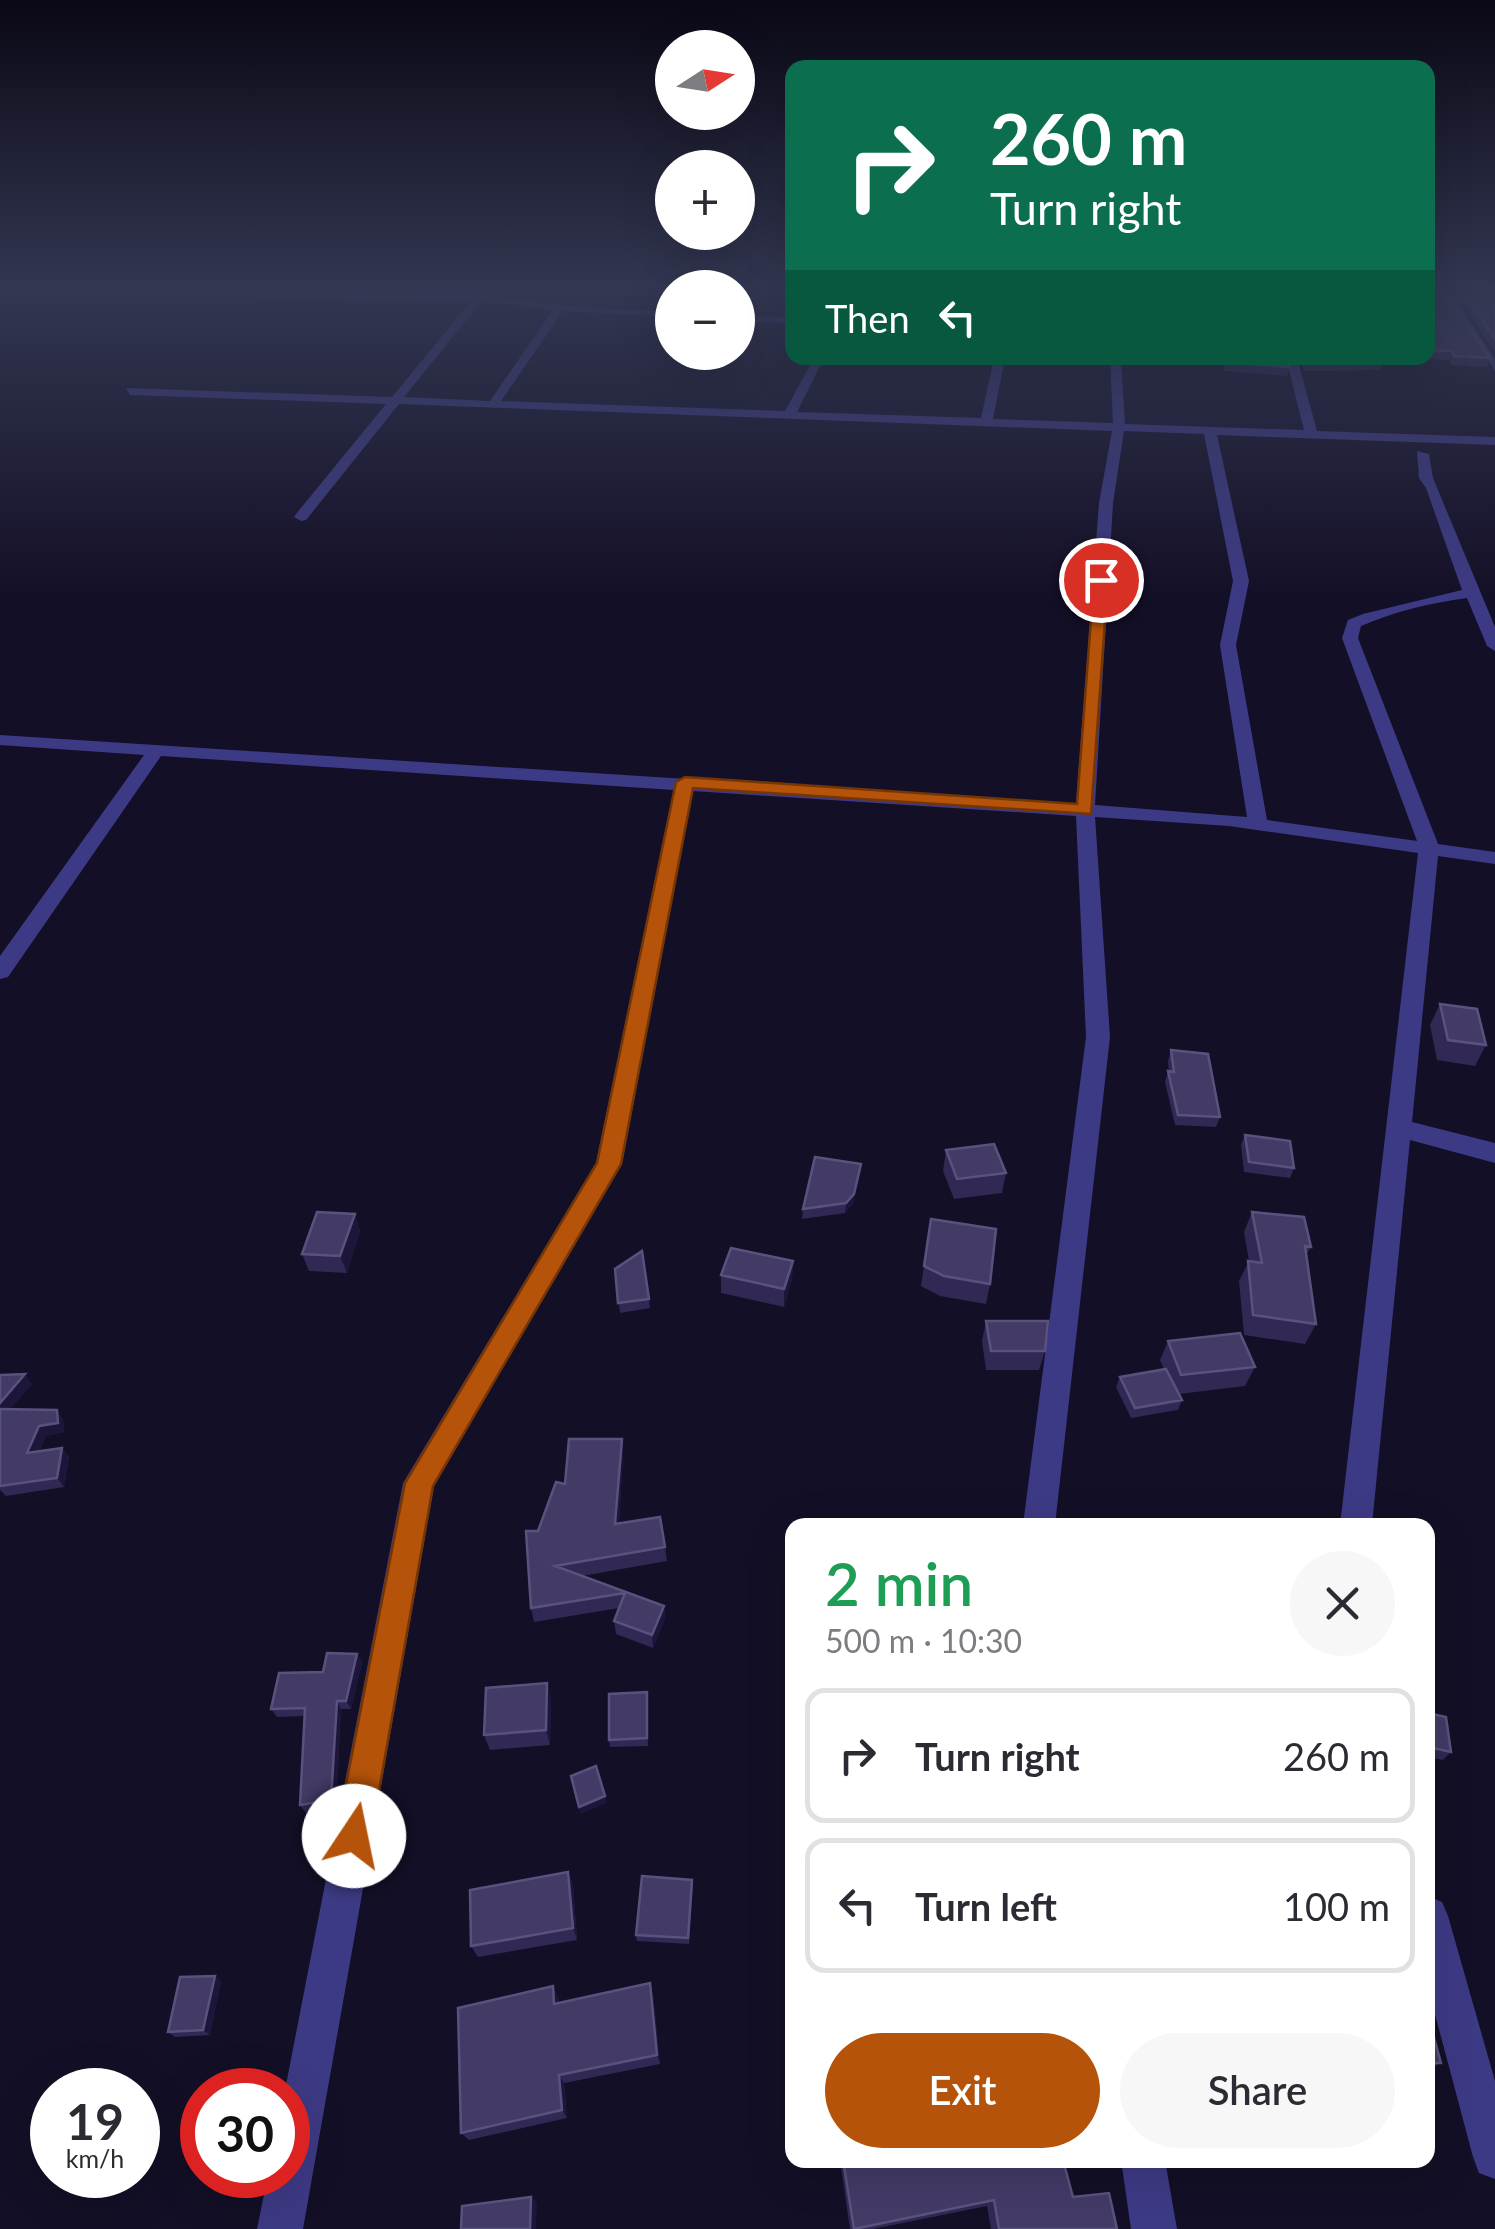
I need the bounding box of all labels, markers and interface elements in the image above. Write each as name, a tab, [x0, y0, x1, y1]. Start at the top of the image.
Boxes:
north arrow	[655, 30, 755, 130]
map controls	[655, 30, 755, 370]
text: 260 m	[990, 96, 1187, 180]
icon: right	[825, 100, 955, 230]
button: +	[655, 150, 755, 250]
text: Turn right	[990, 181, 1181, 235]
button: −	[655, 270, 755, 370]
icon: left	[930, 290, 985, 345]
text: Then	[825, 295, 910, 341]
pin	[1059, 538, 1144, 623]
icon: arrive	[1074, 553, 1129, 608]
text: 2 min	[825, 1547, 973, 1619]
button: close	[1290, 1551, 1395, 1656]
text: 500 m · 10:30	[825, 1621, 1022, 1660]
icon: right	[830, 1728, 885, 1783]
text: Turn right	[915, 1733, 1080, 1779]
text: 260 m	[1283, 1733, 1390, 1779]
position arrow	[302, 1784, 406, 1888]
icon: left	[830, 1878, 885, 1933]
text: Turn left	[915, 1883, 1057, 1929]
text: 100 m	[1283, 1883, 1390, 1929]
button: Exit	[825, 2033, 1100, 2148]
button: Share	[1120, 2033, 1395, 2148]
speed limit sign: 30	[180, 2068, 310, 2198]
text: 19	[66, 2091, 124, 2151]
text: km/h	[66, 2143, 124, 2173]

